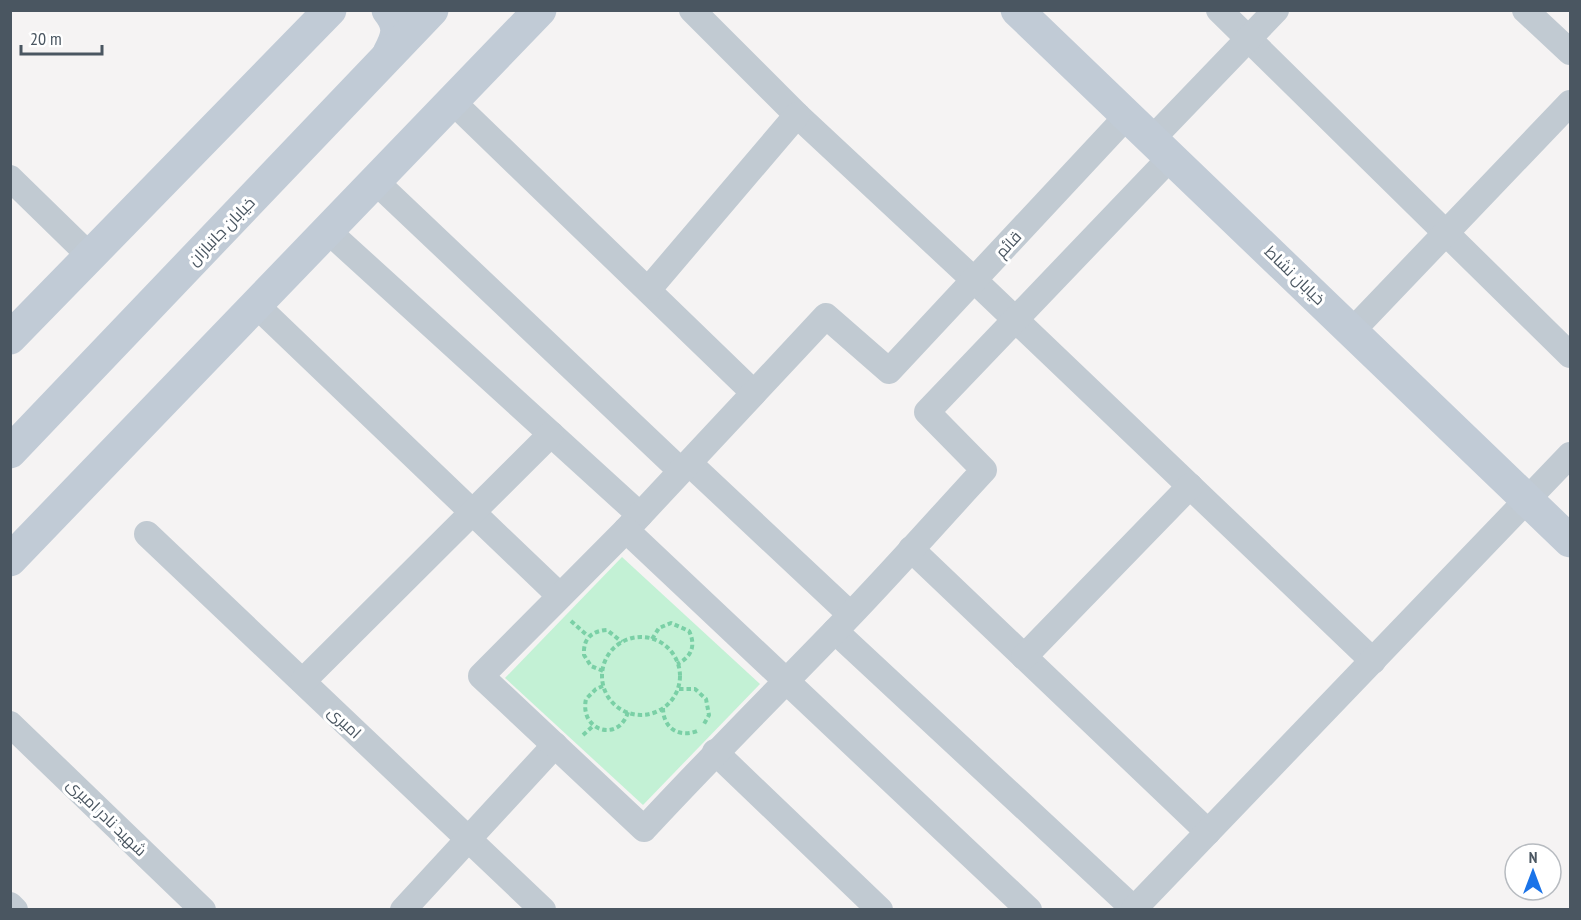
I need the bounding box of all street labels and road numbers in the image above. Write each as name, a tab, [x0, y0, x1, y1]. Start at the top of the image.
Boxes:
street label: خیابان جانبازان	[183, 192, 259, 270]
street label: قائم	[991, 226, 1027, 263]
street label: خیابان نشاط	[1260, 241, 1329, 309]
street label: امیری	[323, 702, 366, 743]
street label: شهید نادر امیری	[62, 774, 151, 861]

